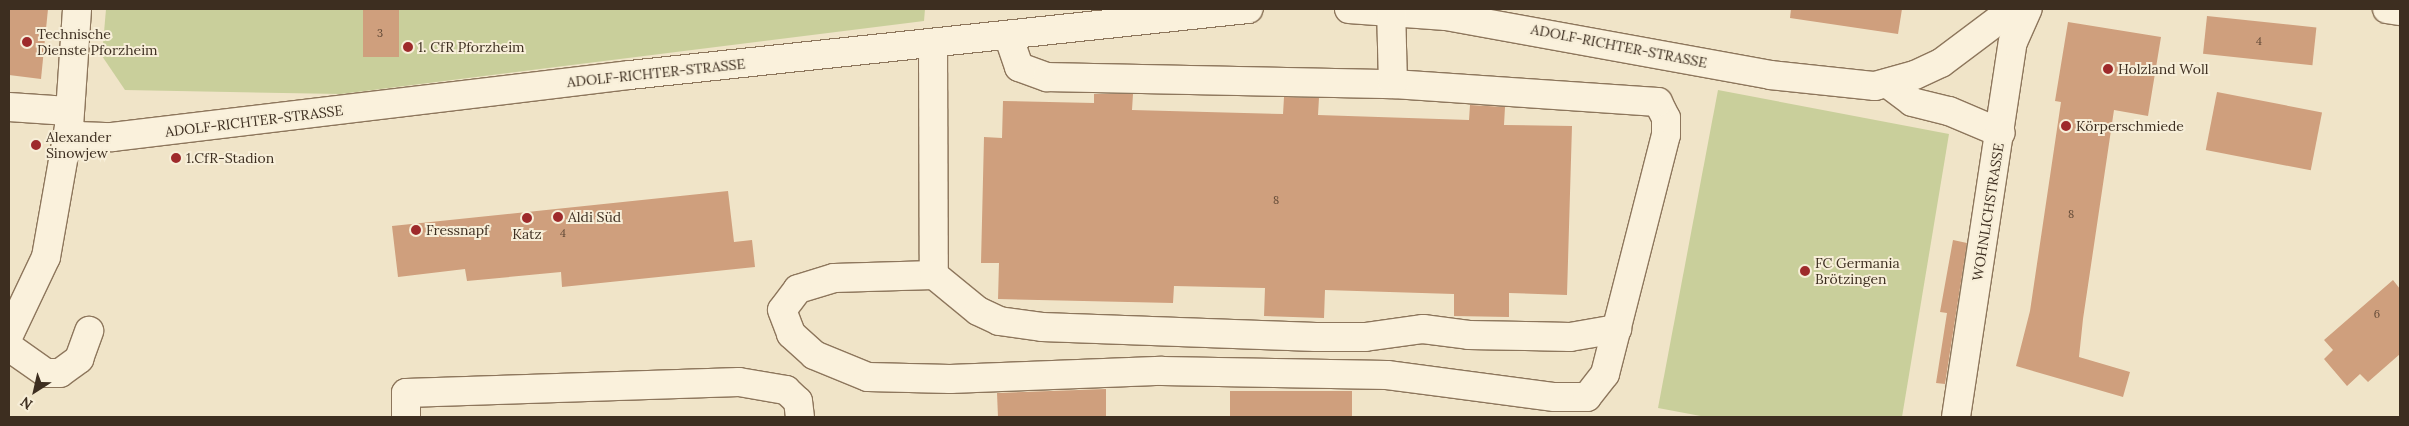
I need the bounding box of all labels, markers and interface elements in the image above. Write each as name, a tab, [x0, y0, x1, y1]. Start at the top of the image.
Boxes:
street label: ADOLF-RICHTER-STRASSE	[1529, 21, 1709, 71]
place label: Technische Dienste Pforzheim	[37, 26, 158, 58]
house number: 3	[377, 26, 383, 40]
house number: 4	[2256, 34, 2262, 48]
marker: Technische Dienste Pforzheim	[21, 36, 33, 48]
place label: 1. CfR Pforzheim	[418, 39, 525, 55]
marker: 1. CfR Pforzheim	[402, 41, 414, 53]
street label: ADOLF-RICHTER-STRASSE	[566, 55, 746, 91]
place label: Holzland Woll	[2118, 61, 2209, 77]
marker: Holzland Woll	[2102, 63, 2114, 75]
street label: ADOLF-RICHTER-STRASSE	[164, 102, 344, 140]
place label: Körperschmiede	[2076, 118, 2184, 134]
marker: Körperschmiede	[2060, 120, 2072, 132]
place label: Alexander Sinowjew	[46, 129, 111, 162]
marker: Alexander Sinowjew	[30, 139, 42, 151]
street label: WOHNLICHSTRASSE	[1969, 142, 2007, 282]
place label: 1.CfR-Stadion	[186, 150, 274, 166]
marker: 1.CfR-Stadion	[170, 152, 182, 164]
house number: 8	[1273, 193, 1279, 207]
house number: 8	[2068, 207, 2074, 221]
place label: Aldi Süd	[568, 209, 621, 225]
marker: Aldi Süd	[552, 211, 564, 223]
marker: Katz	[521, 212, 533, 224]
place label: Fressnapf	[426, 222, 489, 238]
marker: Fressnapf	[410, 224, 422, 236]
place label: Katz	[512, 226, 542, 242]
house number: 4	[560, 226, 566, 240]
place label: FC Germania Brötzingen	[1815, 255, 1900, 288]
marker: FC Germania Brötzingen	[1799, 265, 1811, 277]
house number: 6	[2374, 307, 2380, 321]
north arrow	[10, 366, 60, 416]
text: N	[17, 393, 36, 414]

